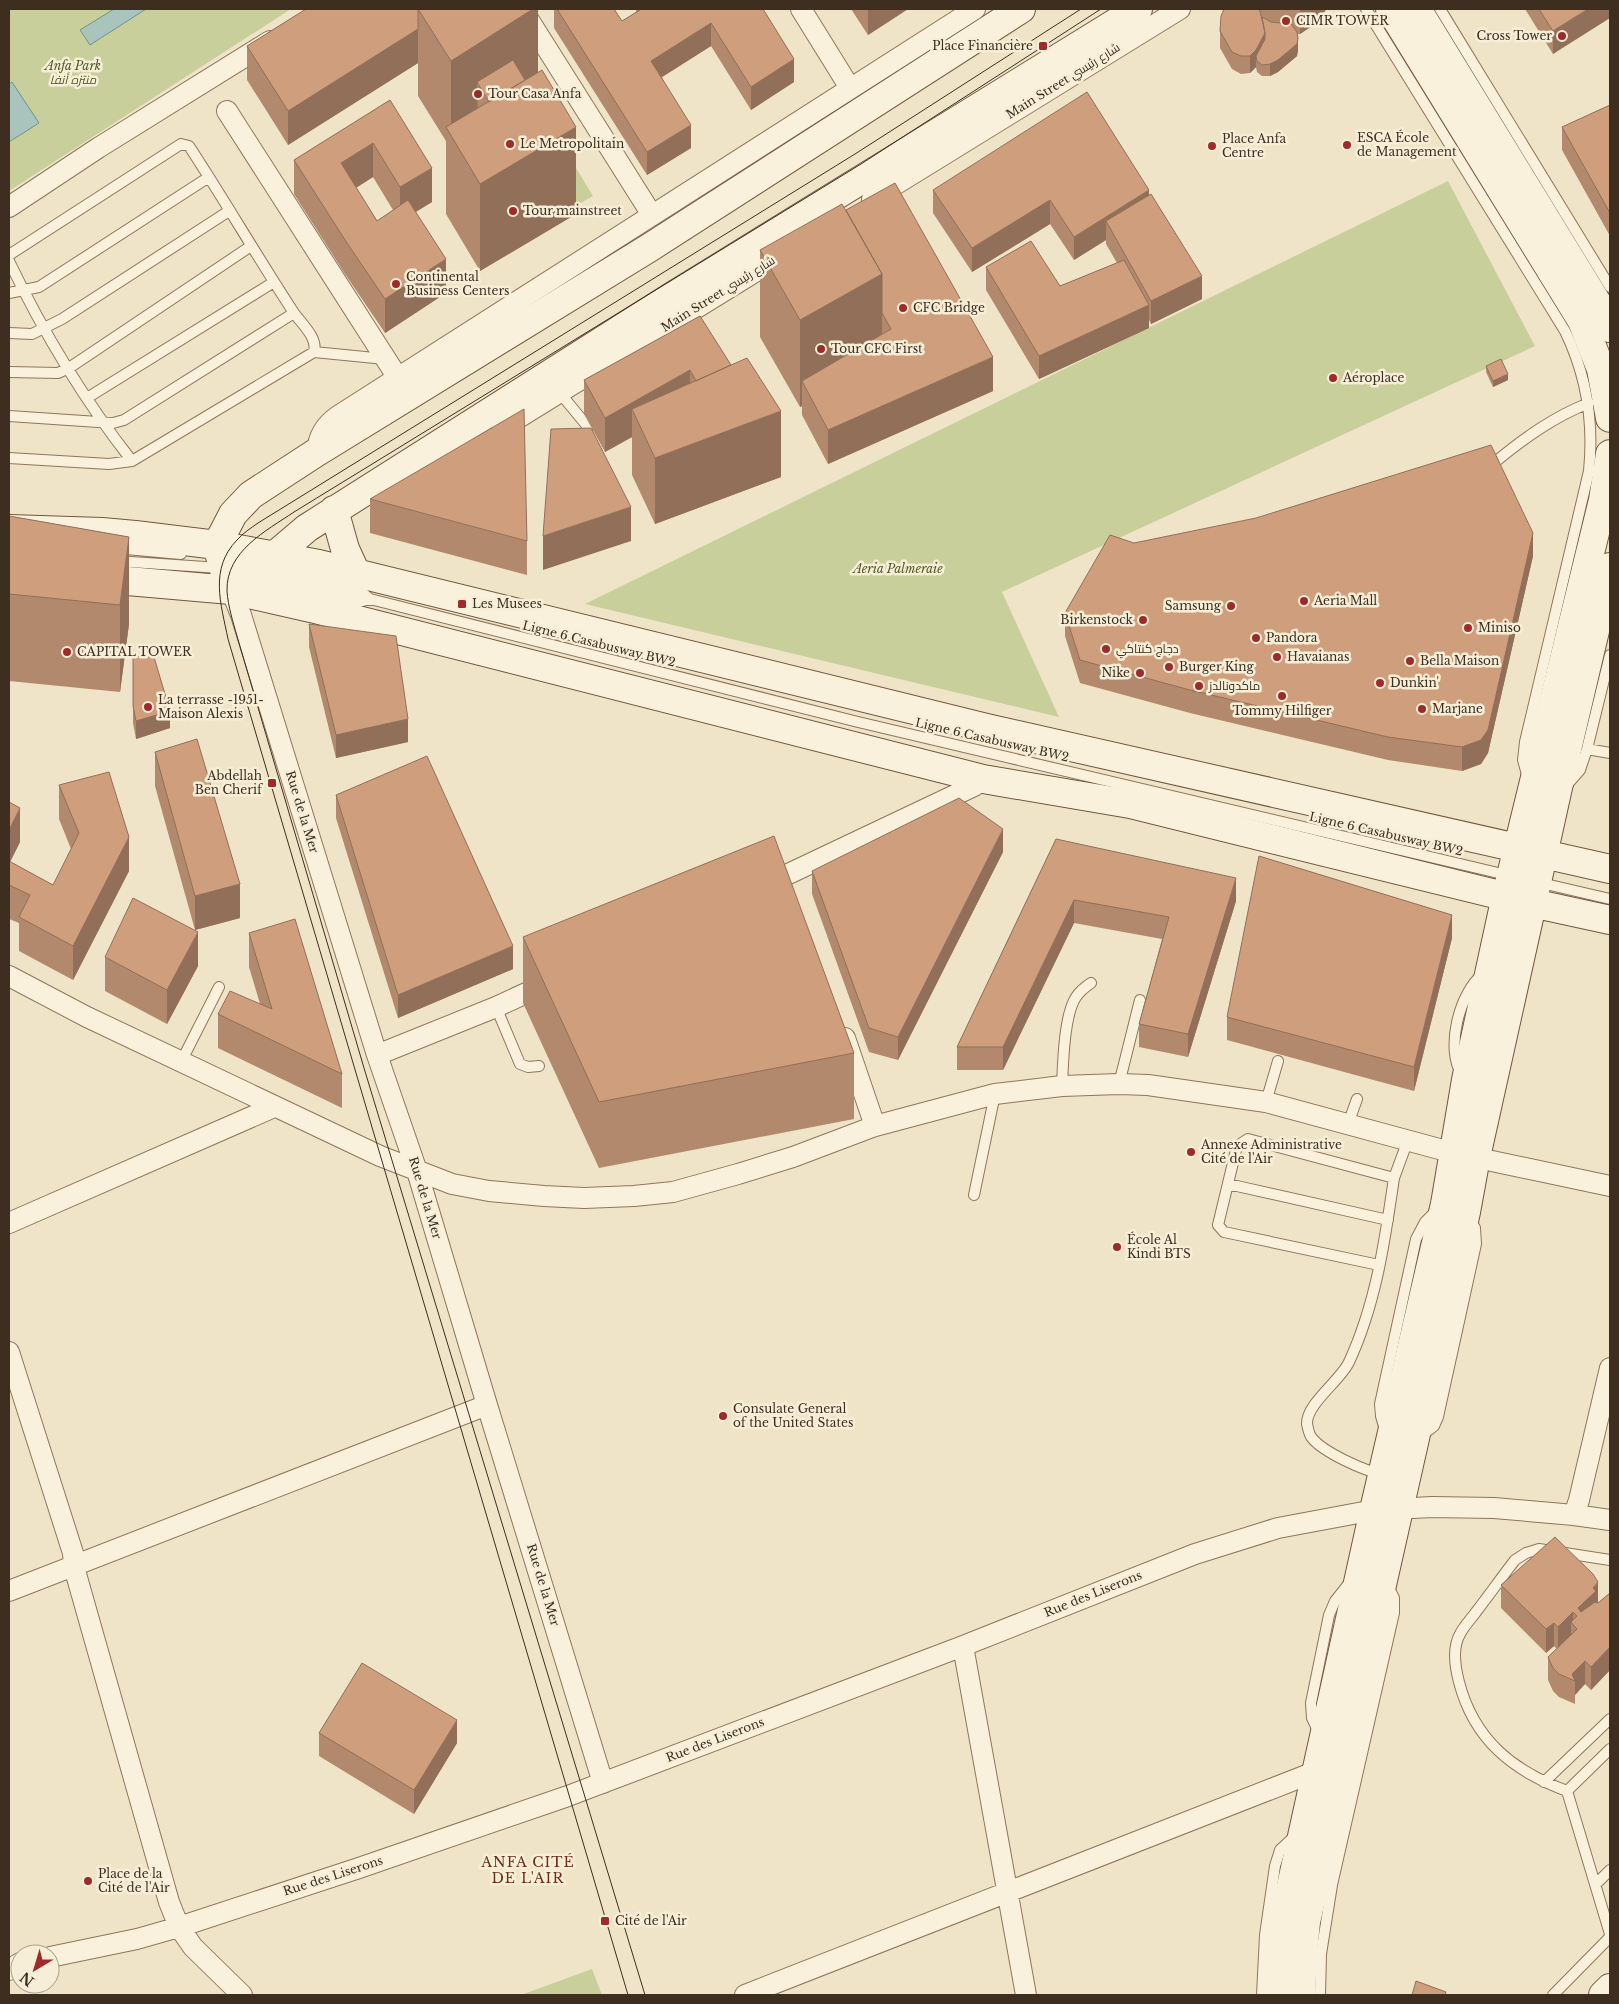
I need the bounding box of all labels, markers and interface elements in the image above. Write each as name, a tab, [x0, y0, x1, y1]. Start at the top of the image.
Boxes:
place label: CIMR TOWER	[1296, 13, 1389, 28]
marker: CIMR TOWER	[1280, 15, 1292, 27]
place label: Cross Tower	[1476, 28, 1552, 43]
marker: Cross Tower	[1556, 30, 1568, 42]
place label: Place Financière	[932, 38, 1033, 53]
street label: Main Street شارع رئيسي	[1003, 39, 1124, 124]
marker: Place Financière	[1037, 40, 1049, 52]
park label: Anfa Park منتزه أنفا	[43, 58, 101, 87]
place label: Tour Casa Anfa	[488, 86, 582, 101]
marker: Tour Casa Anfa	[472, 88, 484, 100]
place label: ESCA École de Management	[1357, 129, 1457, 159]
place label: Place Anfa Centre	[1222, 131, 1287, 160]
place label: Le Metropolitain	[520, 136, 624, 151]
marker: Le Metropolitain	[504, 138, 516, 150]
marker: ESCA École de Management	[1341, 139, 1353, 151]
marker: Place Anfa Centre	[1206, 140, 1218, 152]
place label: Tour mainstreet	[523, 203, 622, 218]
marker: Tour mainstreet	[507, 205, 519, 217]
street label: Main Street شارع رئيسي	[658, 252, 779, 337]
place label: Continental Business Centers	[406, 269, 510, 298]
marker: Continental Business Centers	[390, 278, 402, 290]
place label: CFC Bridge	[913, 300, 985, 315]
marker: CFC Bridge	[897, 302, 909, 314]
place label: Tour CFC First	[831, 341, 923, 356]
marker: Tour CFC First	[815, 343, 827, 355]
place label: Aéroplace	[1342, 370, 1405, 385]
marker: Aéroplace	[1327, 372, 1339, 384]
park label: Aeria Palmeraie	[851, 561, 943, 576]
place label: Aeria Mall	[1313, 593, 1377, 608]
marker: Aeria Mall	[1298, 595, 1310, 607]
place label: Les Musees	[472, 596, 542, 611]
marker: Les Musees	[456, 598, 468, 610]
place label: Samsung	[1165, 598, 1222, 613]
marker: Samsung	[1225, 600, 1237, 612]
place label: Birkenstock	[1060, 612, 1134, 627]
marker: Birkenstock	[1137, 614, 1149, 626]
street label: Ligne 6 Casabusway BW2	[521, 617, 677, 670]
place label: Miniso	[1478, 620, 1521, 635]
marker: Miniso	[1462, 622, 1474, 634]
place label: Pandora	[1266, 630, 1318, 645]
marker: Pandora	[1250, 632, 1262, 644]
place label: دجاج كنتاكي	[1116, 641, 1179, 659]
marker: دجاج كنتاكي	[1100, 643, 1112, 655]
place label: CAPITAL TOWER	[77, 644, 192, 659]
marker: CAPITAL TOWER	[61, 646, 73, 658]
place label: Havaianas	[1287, 649, 1349, 664]
marker: Havaianas	[1271, 651, 1283, 663]
place label: Bella Maison	[1420, 653, 1499, 668]
marker: Bella Maison	[1404, 655, 1416, 667]
place label: Burger King	[1179, 659, 1254, 674]
marker: Burger King	[1163, 661, 1175, 673]
place label: Nike	[1101, 665, 1130, 680]
marker: Nike	[1134, 667, 1146, 679]
place label: Dunkin'	[1390, 675, 1439, 690]
marker: Dunkin'	[1374, 677, 1386, 689]
place label: ماكدونالدز	[1208, 678, 1260, 693]
marker: ماكدونالدز	[1193, 680, 1205, 692]
marker: Tommy Hilfiger	[1276, 690, 1288, 702]
place label: La terrasse -1951- Maison Alexis	[158, 692, 264, 721]
marker: La terrasse -1951- Maison Alexis	[142, 701, 154, 713]
place label: Marjane	[1432, 701, 1483, 716]
place label: Tommy Hilfiger	[1232, 703, 1332, 718]
marker: Marjane	[1416, 703, 1428, 715]
street label: Ligne 6 Casabusway BW2	[914, 715, 1070, 764]
place label: Abdellah Ben Cherif	[195, 768, 264, 797]
street label: Rue de la Mer	[283, 769, 322, 855]
marker: Abdellah Ben Cherif	[266, 777, 278, 789]
street label: Ligne 6 Casabusway BW2	[1308, 809, 1464, 858]
place label: Annexe Administrative Cité de l'Air	[1200, 1137, 1342, 1166]
marker: Annexe Administrative Cité de l'Air	[1185, 1146, 1197, 1158]
street label: Rue de la Mer	[406, 1155, 445, 1241]
place label: École Al Kindi BTS	[1127, 1231, 1191, 1261]
marker: École Al Kindi BTS	[1111, 1241, 1123, 1253]
place label: Consulate General of the United States	[733, 1401, 853, 1430]
marker: Consulate General of the United States	[717, 1410, 729, 1422]
street label: Rue de la Mer	[524, 1542, 563, 1628]
street label: Rue des Liserons	[1042, 1567, 1144, 1620]
street label: Rue des Liserons	[664, 1714, 766, 1765]
street label: Rue des Liserons	[281, 1852, 385, 1899]
district label: ANFA CITÉ DE L'AIR	[480, 1853, 575, 1887]
place label: Place de la Cité de l'Air	[98, 1866, 170, 1895]
marker: Place de la Cité de l'Air	[82, 1875, 94, 1887]
place label: Cité de l'Air	[615, 1913, 687, 1928]
marker: Cité de l'Air	[599, 1915, 611, 1927]
north arrow	[10, 1944, 60, 1994]
text: N	[16, 1968, 38, 1990]

